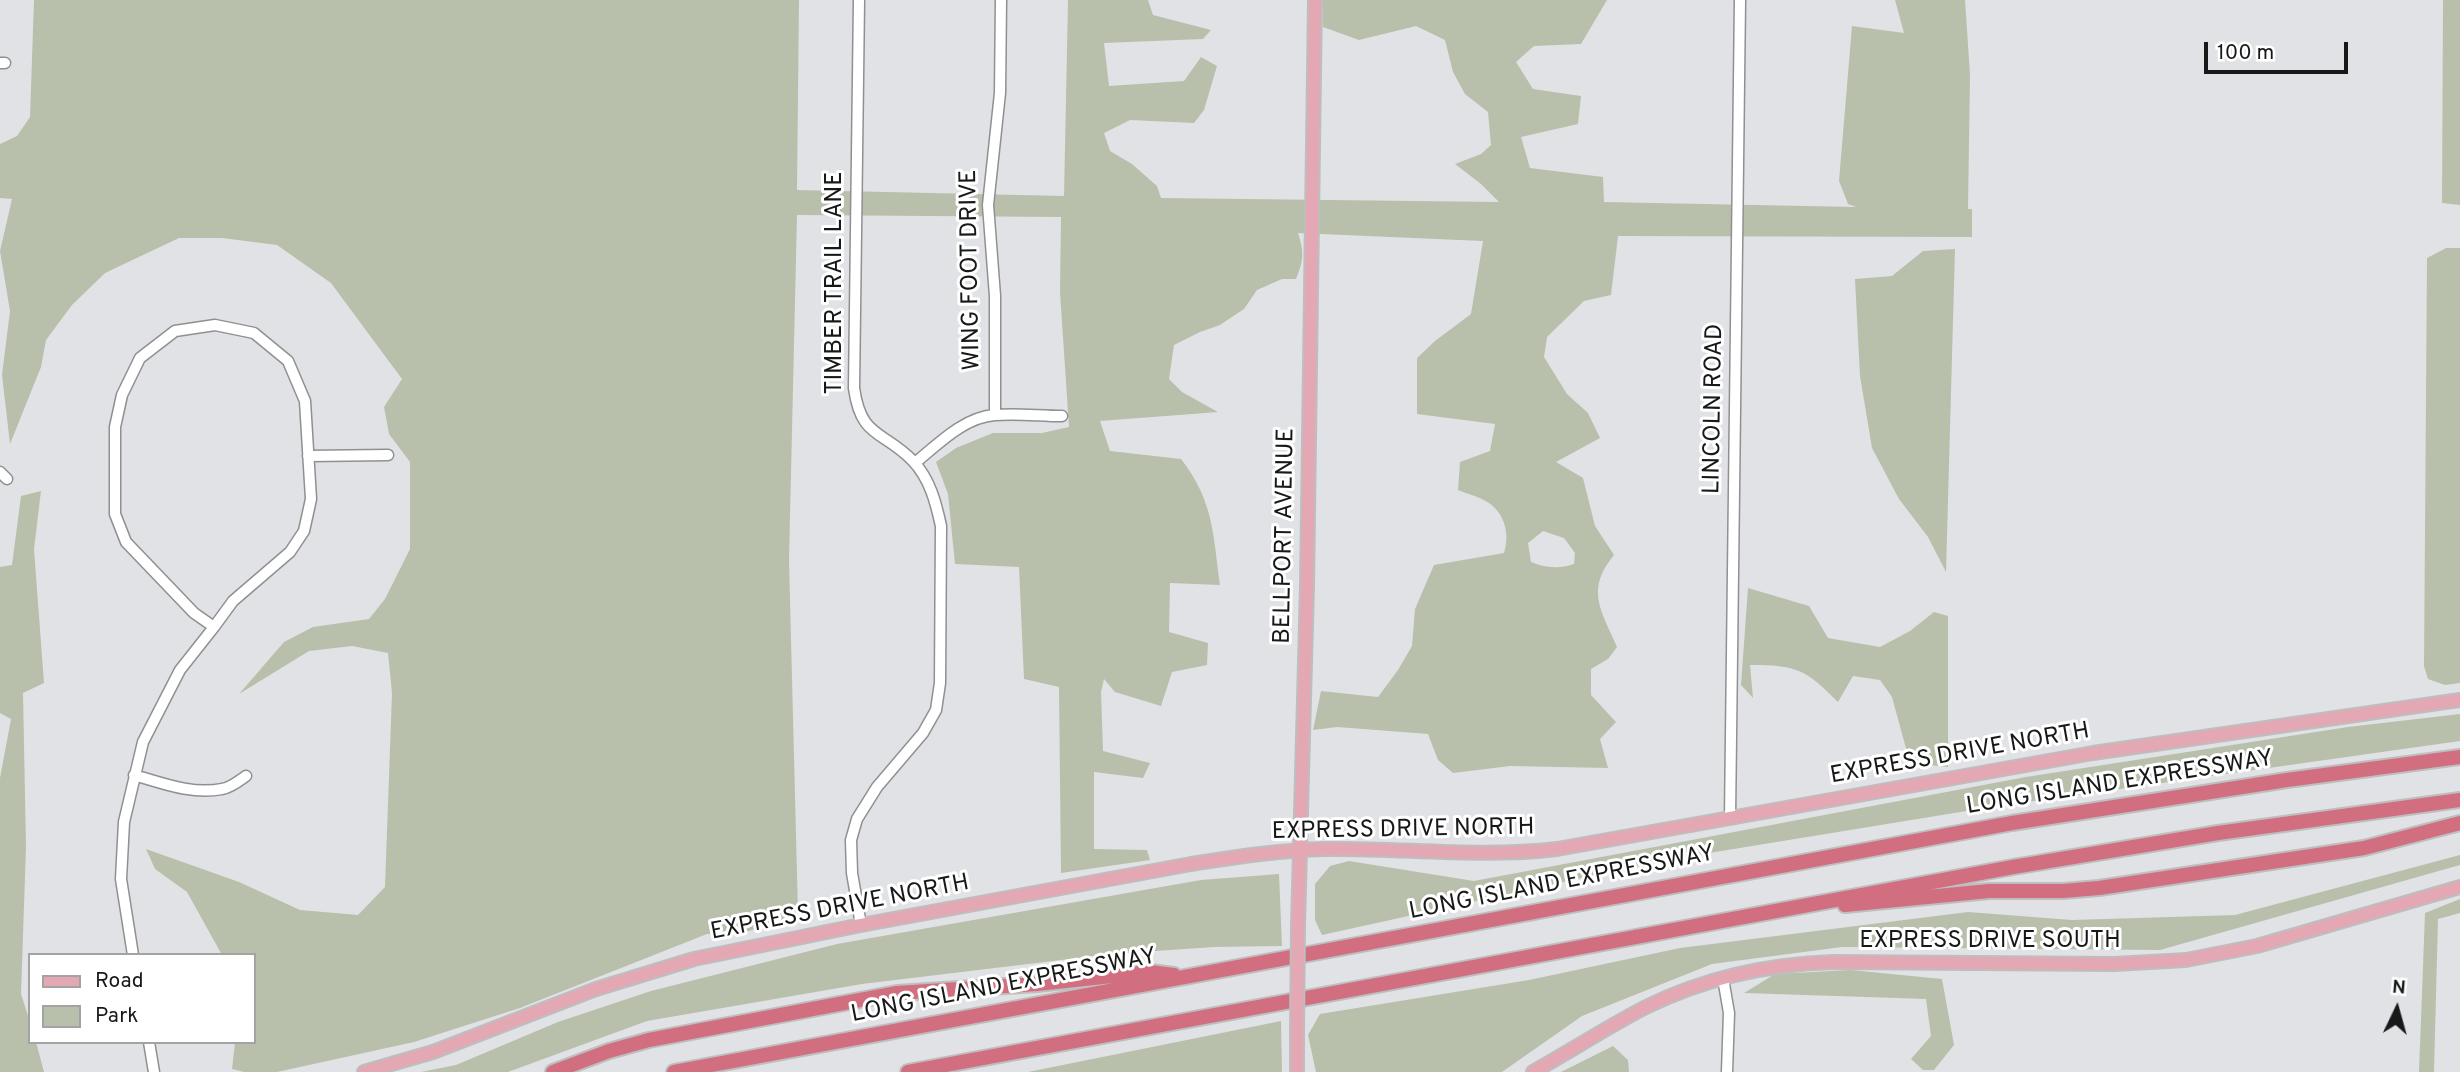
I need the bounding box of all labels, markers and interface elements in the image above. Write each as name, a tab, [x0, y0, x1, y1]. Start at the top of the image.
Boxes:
scale bar	[2208, 28, 2352, 72]
text: 100 m	[2217, 40, 2274, 67]
street label: WING FOOT DRIVE	[956, 169, 988, 371]
street label: TIMBER TRAIL LANE	[822, 171, 850, 395]
street label: LINCOLN ROAD	[1699, 324, 1731, 494]
street label: BELLPORT AVENUE	[1270, 428, 1302, 644]
street label: EXPRESS DRIVE NORTH	[1828, 718, 2092, 792]
street label: LONG ISLAND EXPRESSWAY	[1964, 746, 2276, 822]
street label: EXPRESS DRIVE NORTH	[1271, 814, 1535, 848]
street label: LONG ISLAND EXPRESSWAY	[1407, 840, 1717, 928]
street label: EXPRESS DRIVE NORTH	[708, 870, 972, 948]
street label: EXPRESS DRIVE SOUTH	[1859, 928, 2121, 956]
street label: LONG ISLAND EXPRESSWAY	[849, 943, 1159, 1031]
legend	[28, 953, 256, 1044]
text: Road	[95, 968, 144, 995]
north arrow	[2362, 974, 2432, 1044]
text: N	[2391, 976, 2407, 1001]
text: Park	[95, 1003, 138, 1030]

